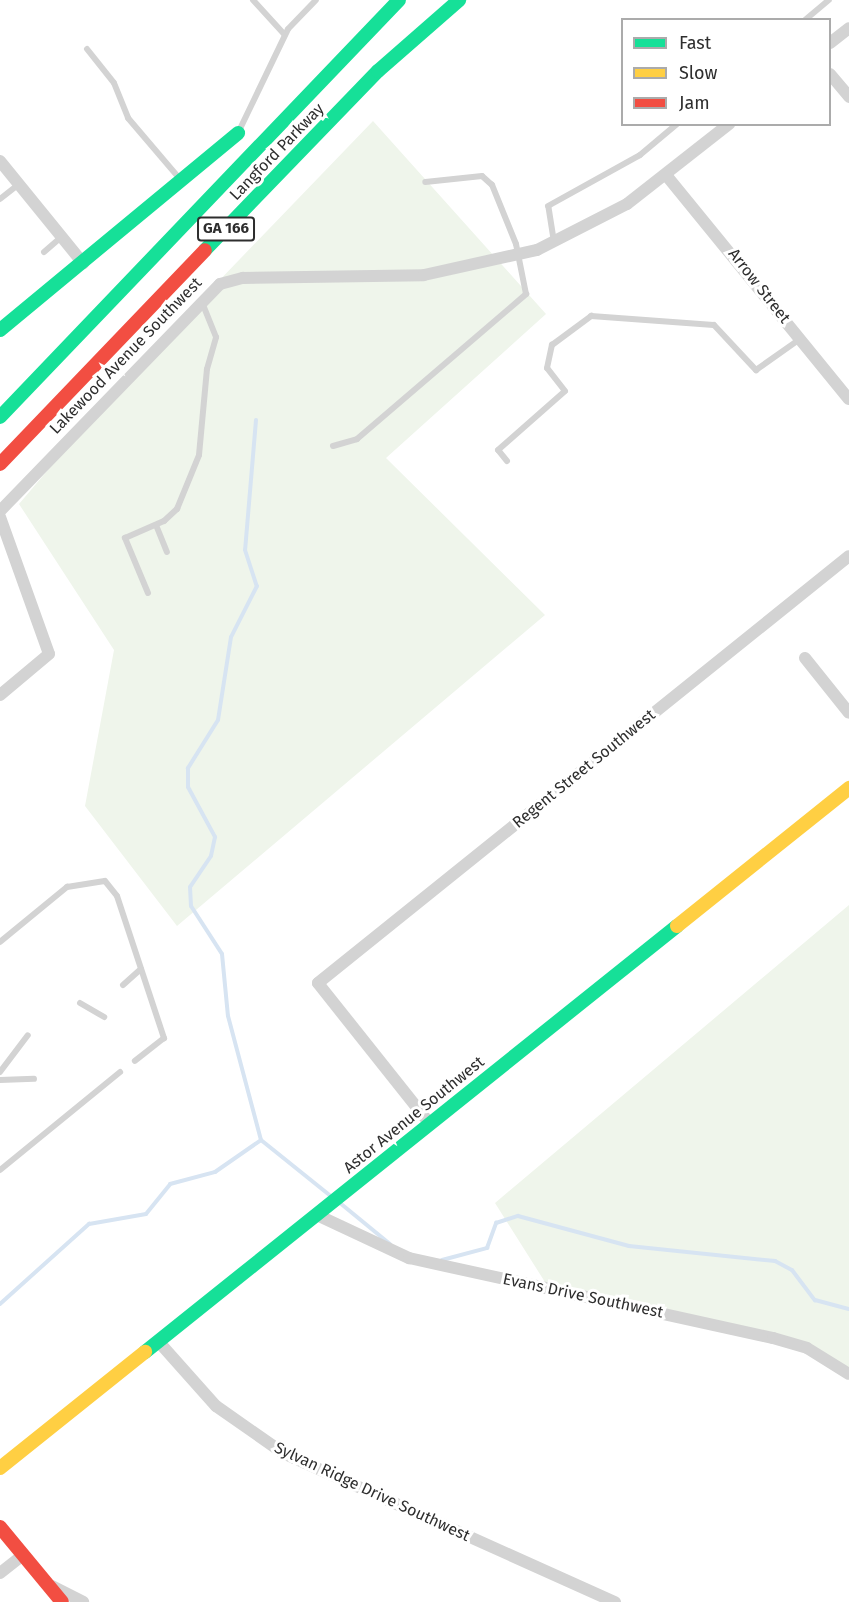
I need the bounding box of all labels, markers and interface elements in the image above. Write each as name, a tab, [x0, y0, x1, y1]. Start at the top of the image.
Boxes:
legend	[621, 18, 831, 126]
text: Fast	[679, 32, 711, 54]
text: Slow	[679, 62, 717, 84]
text: Jam	[679, 92, 710, 114]
street label: Langford Parkway	[226, 100, 328, 204]
road number: GA 166	[196, 217, 256, 241]
street label: Arrow Street	[724, 245, 794, 327]
street label: Lakewood Avenue Southwest	[46, 274, 206, 438]
street label: Regent Street Southwest	[509, 706, 659, 832]
street label: Astor Avenue Southwest	[340, 1052, 488, 1178]
street label: Evans Drive Southwest	[501, 1270, 665, 1322]
street label: Sylvan Ridge Drive Southwest	[271, 1438, 473, 1546]

